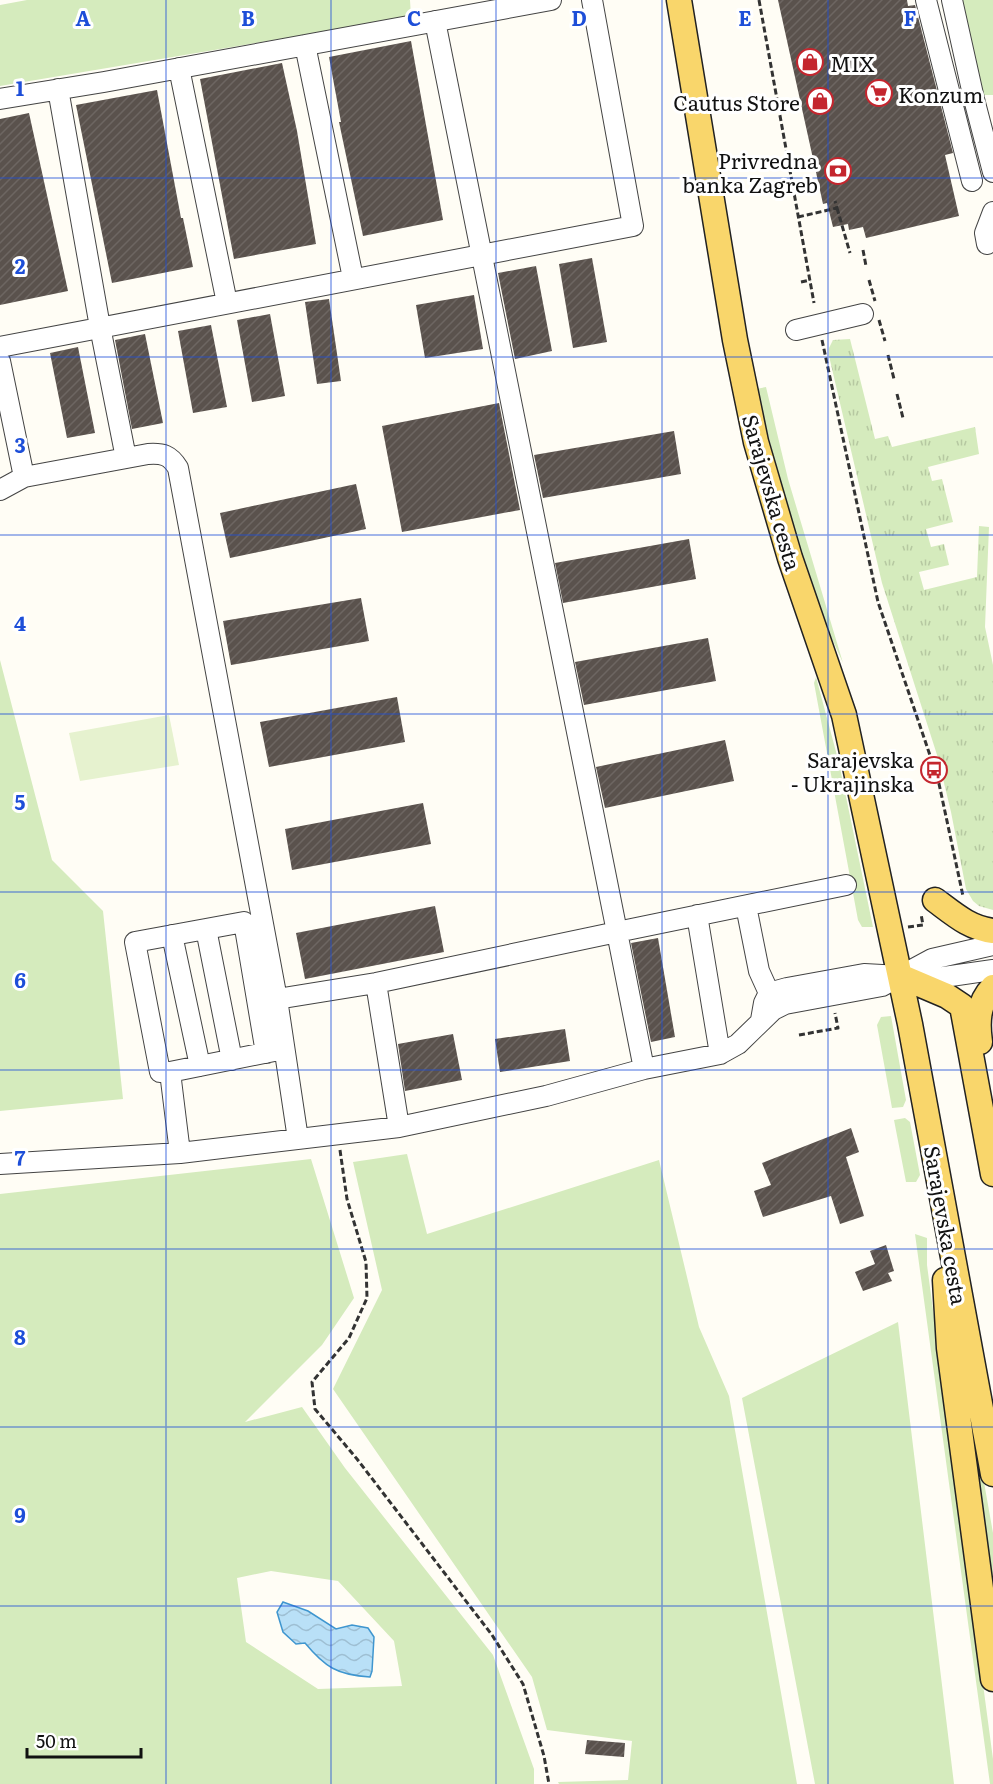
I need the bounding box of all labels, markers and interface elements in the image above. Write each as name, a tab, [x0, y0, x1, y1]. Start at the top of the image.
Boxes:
text: A	[75, 2, 91, 32]
text: B	[241, 2, 255, 32]
text: C	[407, 2, 421, 32]
text: D	[571, 2, 587, 32]
text: E	[738, 2, 752, 32]
text: F	[904, 2, 917, 32]
shop icon: MIX	[795, 47, 825, 77]
place label: MIX	[830, 47, 875, 78]
text: 1	[16, 72, 24, 102]
supermarket icon: Konzum	[864, 78, 894, 108]
place label: Konzum	[898, 78, 983, 109]
place label: Cautus Store	[673, 86, 800, 117]
shop icon: Cautus Store	[805, 86, 835, 116]
place label: Privredna banka Zagreb	[682, 144, 819, 199]
bank icon: Privredna banka Zagreb	[823, 156, 853, 186]
text: 2	[15, 250, 26, 280]
street label: Sarajevska cesta	[736, 410, 810, 574]
text: 3	[14, 429, 26, 459]
text: 4	[14, 607, 26, 637]
place label: Sarajevska - Ukrajinska	[791, 743, 915, 798]
bus stop icon: Sarajevska - Ukrajinska	[919, 755, 949, 785]
text: 5	[15, 786, 26, 816]
text: 6	[14, 964, 26, 994]
text: 7	[15, 1142, 26, 1172]
street label: Sarajevska cesta	[918, 1143, 976, 1308]
text: 8	[14, 1321, 26, 1351]
text: 9	[14, 1499, 26, 1529]
scale bar	[27, 1721, 141, 1759]
text: 50 m	[36, 1727, 77, 1754]

